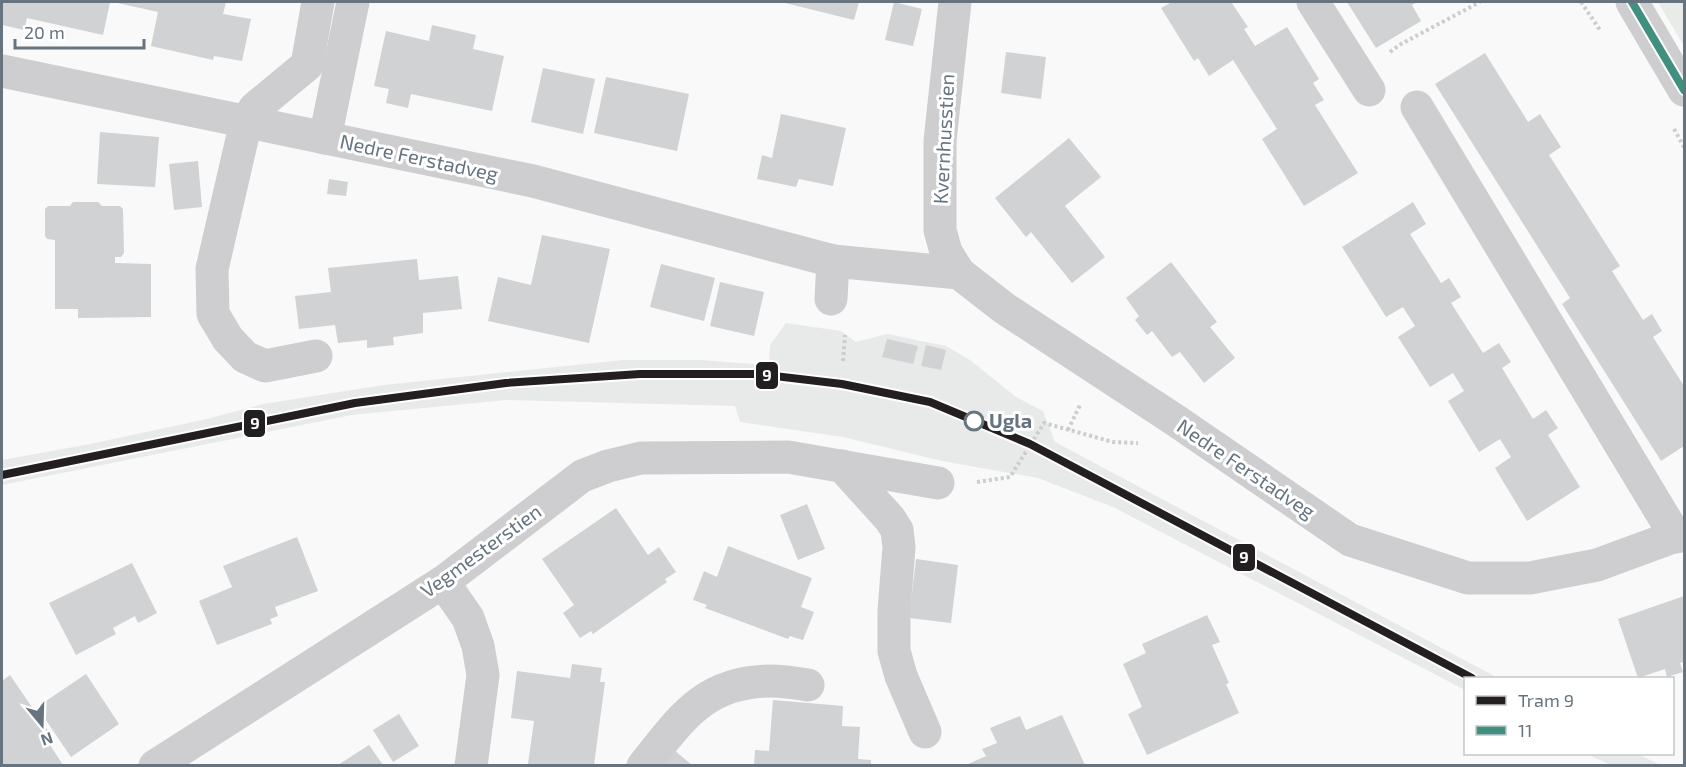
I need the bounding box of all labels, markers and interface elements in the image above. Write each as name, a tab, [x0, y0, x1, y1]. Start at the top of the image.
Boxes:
scale bar	[15, 12, 144, 50]
text: 20 m	[24, 21, 65, 43]
street label: Kvernhusstien	[928, 73, 958, 205]
street label: Nedre Ferstadveg	[338, 129, 500, 186]
line badge: 9	[755, 361, 779, 390]
text: 9	[762, 365, 772, 384]
place label: Ugla	[989, 408, 1032, 432]
line badge: 9	[243, 409, 266, 438]
marker: Ugla	[964, 411, 984, 431]
text: 9	[250, 413, 260, 432]
street label: Nedre Ferstadveg	[1173, 413, 1320, 523]
street label: Vegmesterstien	[415, 498, 545, 602]
line badge: 9	[1232, 543, 1256, 572]
text: 9	[1239, 547, 1249, 566]
legend	[1464, 677, 1674, 755]
text: Tram 9	[1518, 689, 1574, 711]
north arrow	[12, 695, 72, 755]
text: 11	[1518, 719, 1532, 741]
text: N	[38, 729, 56, 751]

